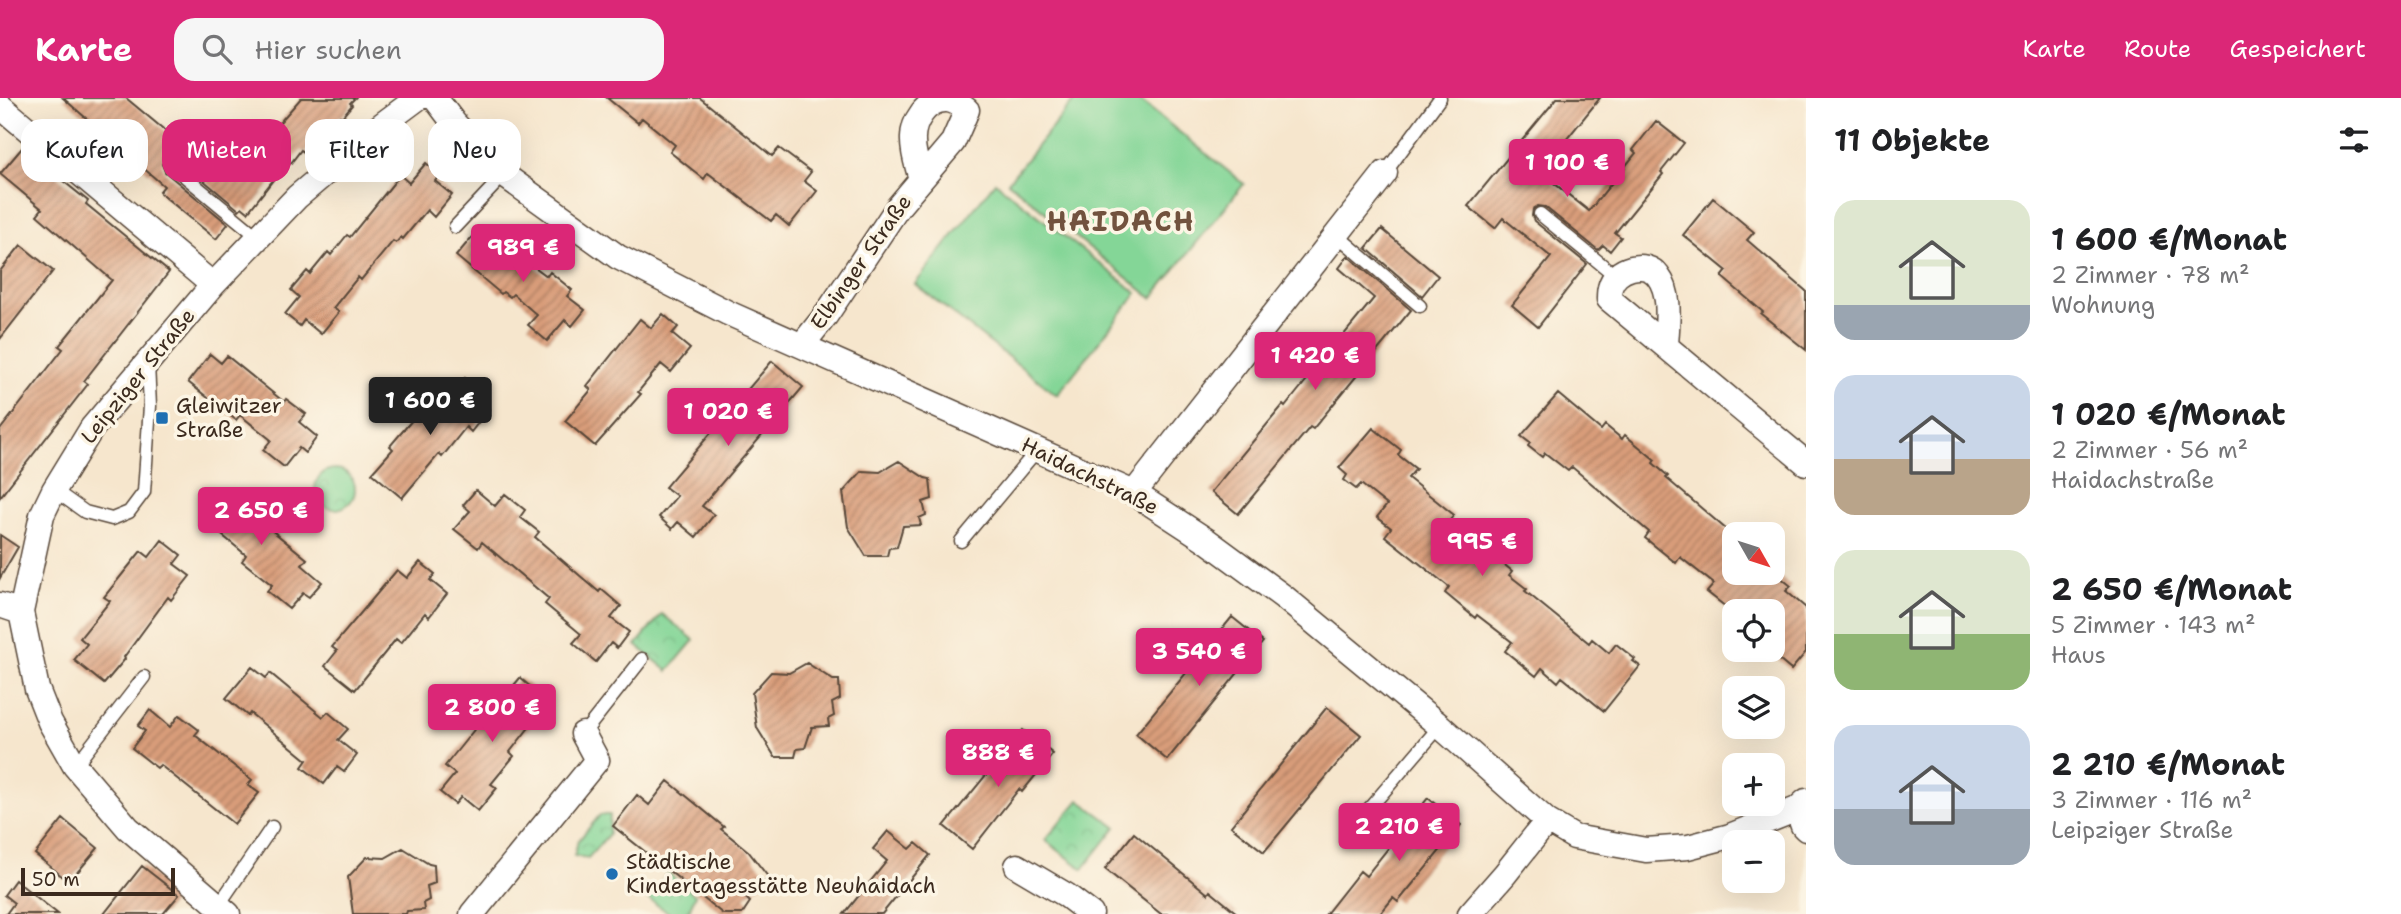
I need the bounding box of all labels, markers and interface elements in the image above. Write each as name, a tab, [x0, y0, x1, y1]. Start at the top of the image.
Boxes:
search box	[174, 18, 664, 81]
text: Karte	[35, 27, 132, 72]
icon: search	[198, 30, 236, 68]
text: Hier suchen	[254, 32, 402, 67]
text: Karte	[2022, 33, 2086, 65]
text: Route	[2124, 33, 2191, 65]
text: Gespeichert	[2229, 33, 2366, 65]
chip: Kaufen	[21, 119, 148, 182]
chip: Mieten	[162, 119, 291, 182]
chip: Filter	[305, 119, 414, 182]
chip: Neu	[428, 119, 521, 182]
text: 11 Objekte	[1834, 120, 1990, 161]
icon: filters	[2335, 121, 2373, 159]
pin: 1 100 €	[1502, 140, 1632, 199]
text: 1 100 €	[1525, 147, 1609, 177]
street label: Elbinger Straße	[804, 189, 918, 335]
district label: HAIDACH	[1047, 202, 1195, 240]
text: 1 600 €/Monat	[2051, 219, 2287, 260]
pin: 989 €	[474, 225, 572, 284]
icon: home	[1890, 228, 1974, 312]
text: 989 €	[487, 232, 559, 262]
text: 2 Zimmer · 78 m²	[2051, 260, 2250, 290]
text: Wohnung	[2051, 290, 2155, 320]
street label: Leipziger Straße	[75, 302, 201, 450]
pin: 1 420 €	[1250, 332, 1380, 392]
text: 1 420 €	[1271, 340, 1359, 370]
pin: 1 600 €	[365, 378, 495, 437]
text: 1 600 €	[385, 385, 475, 415]
pin: 1 020 €	[663, 388, 793, 448]
place label: Gleiwitzer Straße	[176, 392, 282, 444]
text: 1 020 €/Monat	[2051, 394, 2286, 435]
text: 1 020 €	[683, 396, 773, 426]
icon: home	[1890, 403, 1974, 487]
marker: Gleiwitzer Straße	[154, 410, 170, 426]
street label: Haidachstraße	[1017, 431, 1163, 521]
text: 2 Zimmer · 56 m²	[2051, 435, 2248, 465]
text: Haidachstraße	[2051, 465, 2215, 495]
pin: 2 650 €	[196, 488, 326, 547]
text: 2 650 €	[214, 495, 308, 525]
pin: 995 €	[1433, 518, 1531, 578]
north arrow	[1722, 522, 1785, 584]
map controls	[1722, 522, 1785, 893]
text: 995 €	[1447, 526, 1517, 556]
text: 2 650 €/Monat	[2051, 569, 2292, 610]
icon: home	[1890, 578, 1974, 662]
button: locate	[1722, 599, 1785, 662]
text: 5 Zimmer · 143 m²	[2051, 610, 2256, 640]
pin: 3 540 €	[1134, 628, 1264, 688]
text: 3 540 €	[1152, 636, 1246, 666]
text: Haus	[2051, 640, 2106, 670]
button: layers	[1722, 676, 1785, 739]
pin: 2 800 €	[427, 684, 557, 744]
text: 2 800 €	[444, 692, 540, 722]
pin: 888 €	[949, 730, 1047, 789]
text: 888 €	[962, 737, 1034, 767]
text: 2 210 €/Monat	[2051, 744, 2285, 785]
button: +	[1722, 753, 1785, 816]
icon: home	[1890, 753, 1974, 837]
text: 3 Zimmer · 116 m²	[2051, 785, 2252, 815]
pin: 2 210 €	[1334, 804, 1464, 863]
text: 2 210 €	[1355, 811, 1443, 841]
text: Leipziger Straße	[2051, 815, 2233, 845]
button: −	[1722, 830, 1785, 893]
place label: Städtische Kindertagesstätte Neuhaidach	[626, 848, 936, 900]
scale bar	[21, 865, 175, 897]
marker: Städtische Kindertagesstätte Neuhaidach	[604, 866, 620, 882]
text: 50 m	[32, 867, 80, 892]

